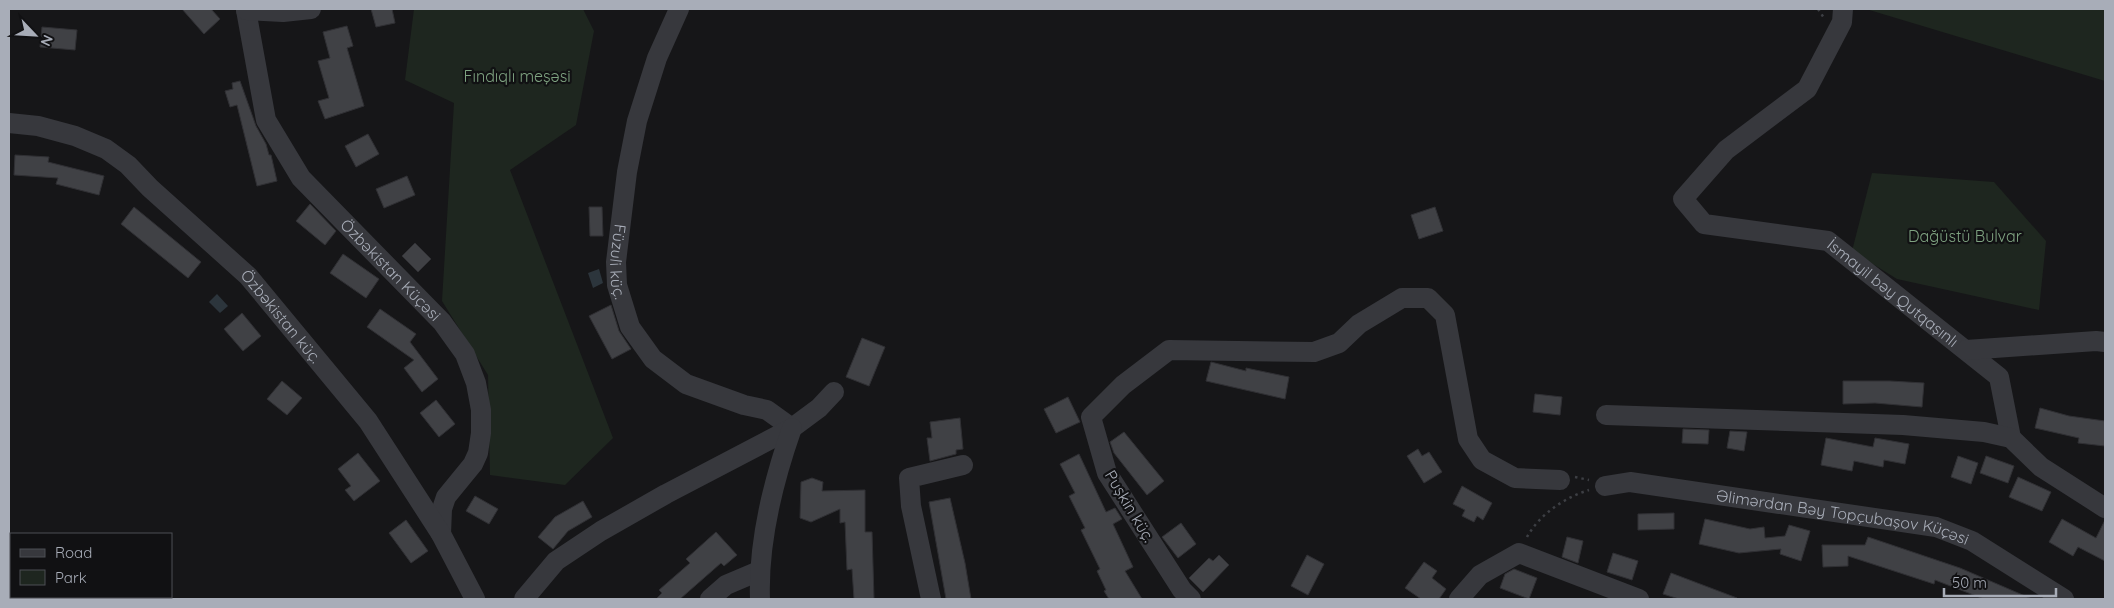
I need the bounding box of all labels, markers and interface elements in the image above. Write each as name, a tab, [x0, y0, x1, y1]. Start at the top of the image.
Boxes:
north arrow	[10, 10, 60, 60]
text: N	[36, 32, 57, 49]
park label: Fındıqlı meşəsi	[463, 66, 571, 86]
street label: Özbəkistan Küçəsi	[337, 215, 445, 325]
street label: Füzuli küç.	[606, 223, 631, 301]
park label: Dağüstü Bulvar	[1908, 226, 2022, 246]
street label: İsmayil bəy Qutqaşınlı	[1823, 234, 1963, 351]
street label: Özbəkistan küç.	[237, 265, 326, 367]
street label: Puşkin küç.	[1101, 466, 1159, 546]
street label: Əlimərdan Bəy Topçubaşov Küçəsi	[1715, 485, 1972, 549]
legend	[10, 533, 172, 598]
text: Road	[55, 543, 92, 562]
scale bar	[1944, 566, 2056, 598]
text: Park	[55, 568, 87, 587]
text: 50 m	[1952, 573, 1987, 592]

